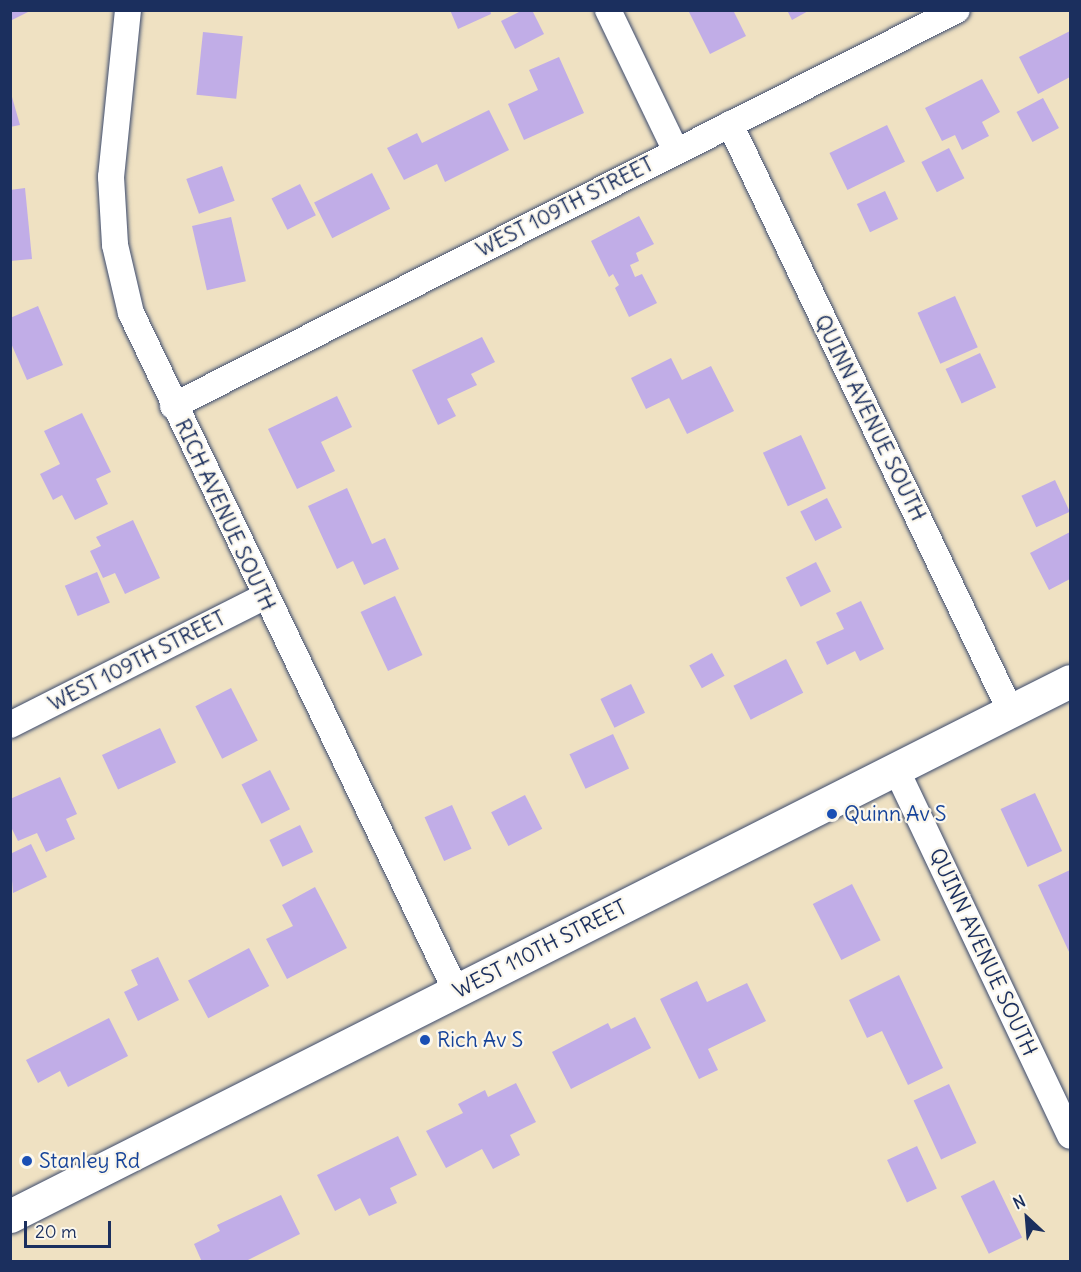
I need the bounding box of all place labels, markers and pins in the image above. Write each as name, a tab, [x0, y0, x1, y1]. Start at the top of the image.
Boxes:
place label: Quinn Av S	[844, 801, 946, 827]
marker: Quinn Av S	[825, 807, 839, 821]
place label: Rich Av S	[437, 1027, 523, 1053]
marker: Rich Av S	[418, 1033, 432, 1047]
place label: Stanley Rd	[39, 1148, 140, 1174]
marker: Stanley Rd	[20, 1154, 34, 1168]

